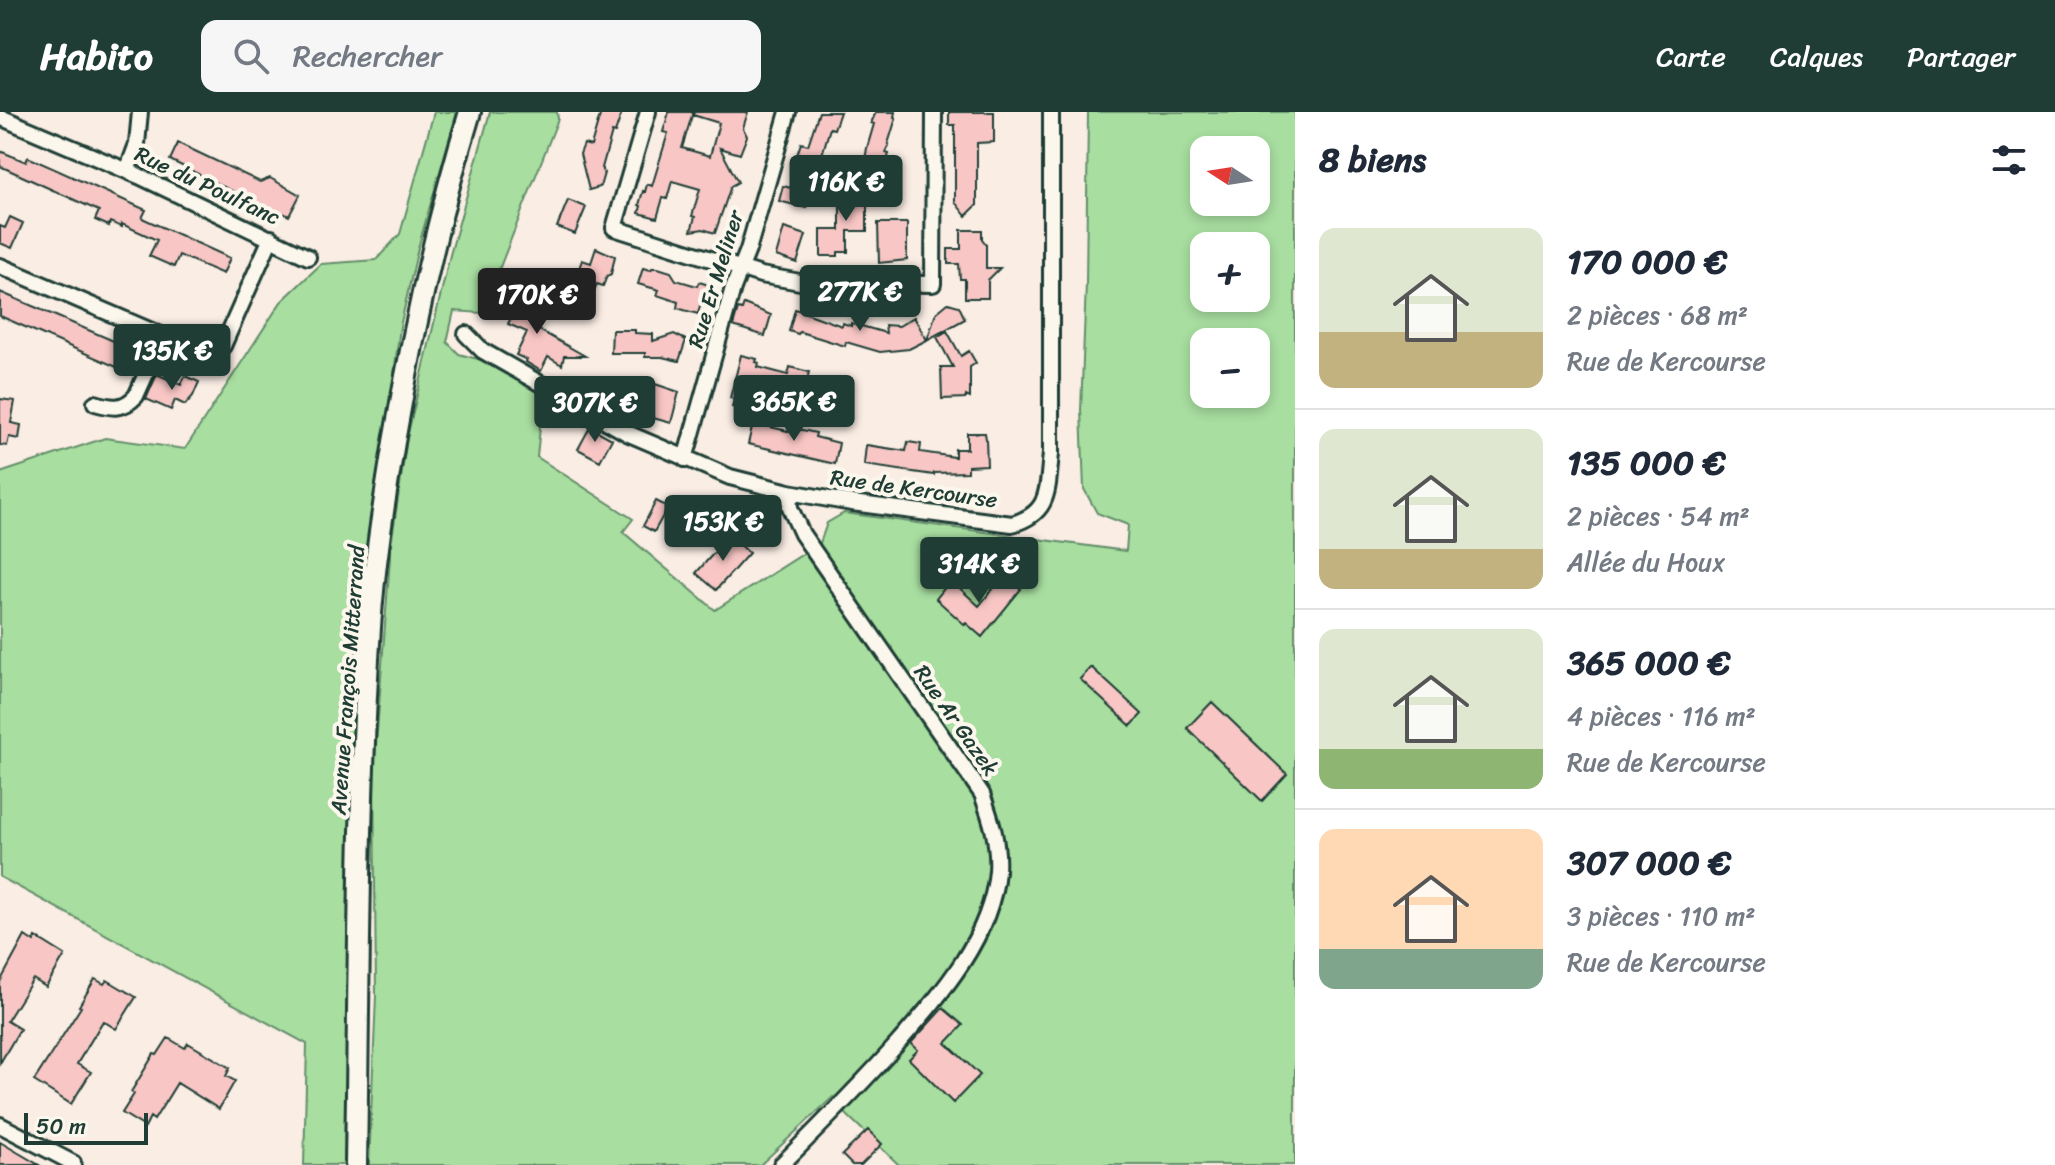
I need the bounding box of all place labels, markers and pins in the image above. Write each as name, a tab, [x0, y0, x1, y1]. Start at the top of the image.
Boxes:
pin: 116K €	[781, 155, 911, 223]
pin: 277K €	[795, 265, 925, 333]
pin: 170K €	[472, 268, 602, 336]
pin: 135K €	[107, 324, 237, 392]
pin: 365K €	[729, 375, 859, 443]
pin: 307K €	[530, 376, 660, 444]
pin: 153K €	[658, 495, 788, 563]
pin: 314K €	[914, 537, 1044, 605]

